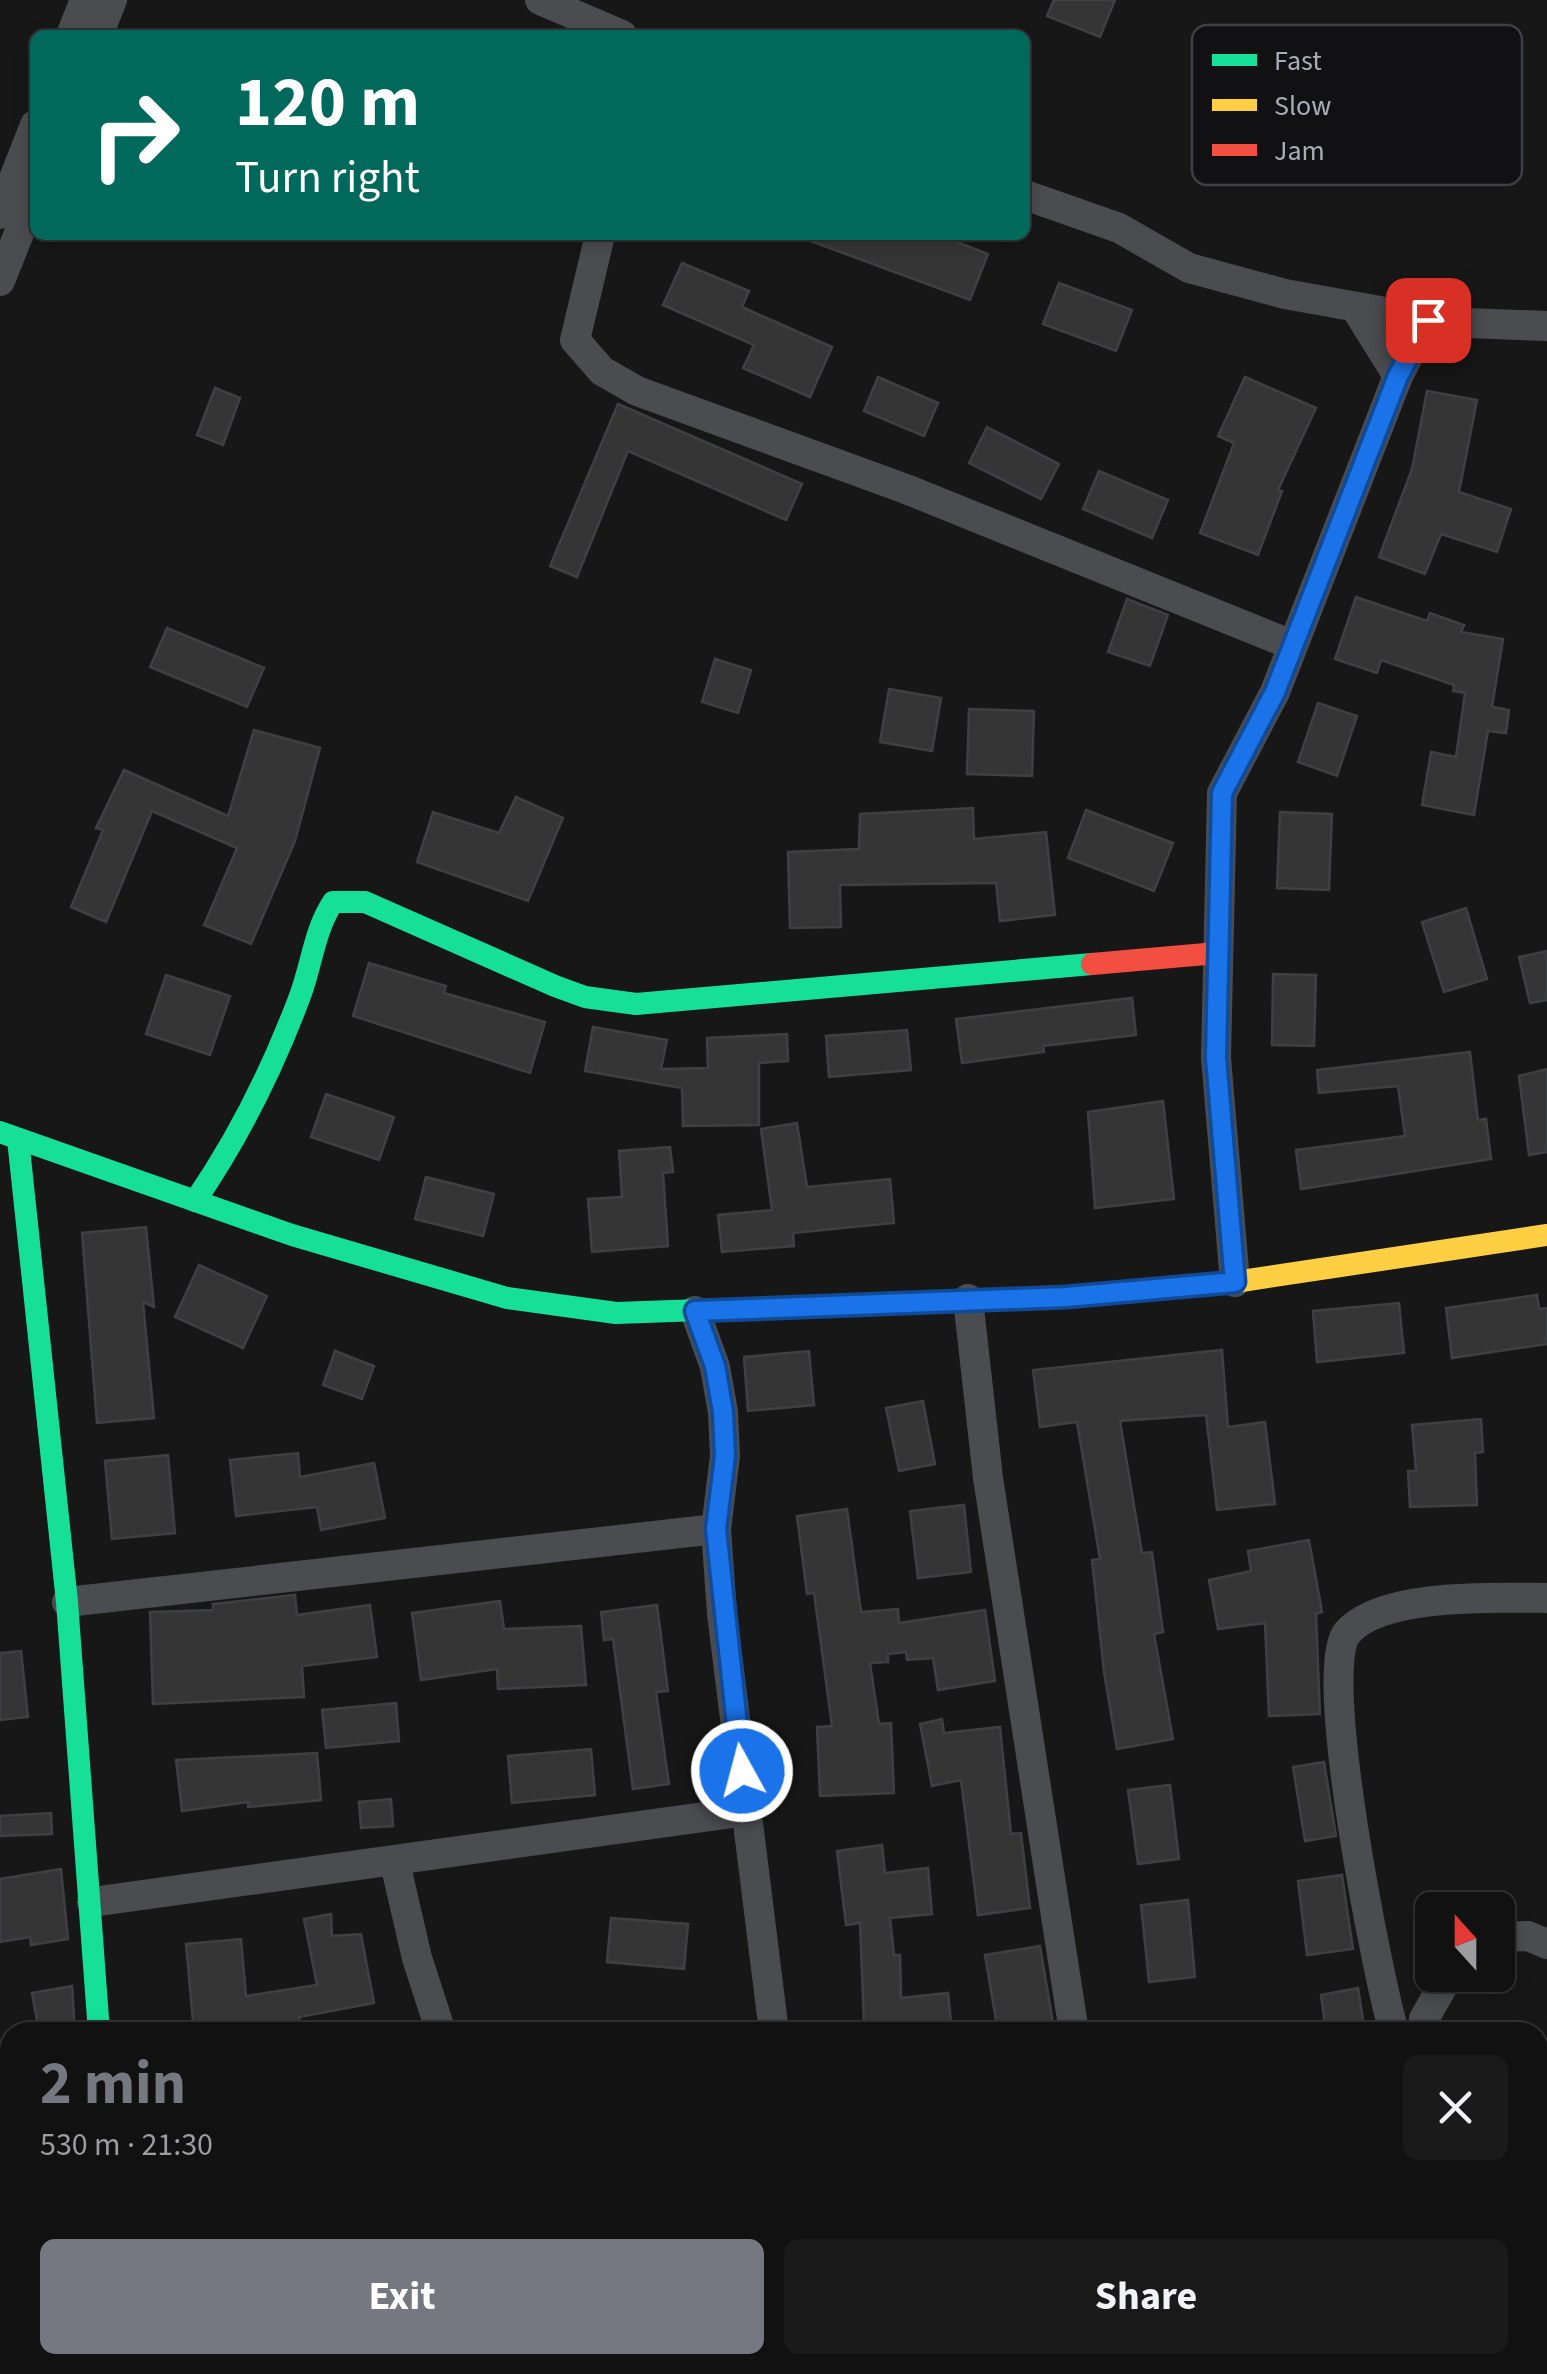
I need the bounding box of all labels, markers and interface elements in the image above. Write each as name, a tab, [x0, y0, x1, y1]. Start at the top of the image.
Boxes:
legend	[1192, 25, 1522, 185]
text: Fast	[1274, 41, 1322, 81]
text: 120 m	[235, 53, 420, 153]
icon: right	[70, 70, 200, 200]
text: Slow	[1274, 86, 1331, 126]
text: Jam	[1274, 131, 1325, 171]
text: Turn right	[235, 146, 420, 210]
pin	[1386, 278, 1471, 363]
icon: arrive	[1401, 293, 1456, 348]
position arrow	[690, 1719, 794, 1823]
north arrow	[1415, 1892, 1515, 1992]
map controls	[1415, 1892, 1515, 1992]
text: 2 min	[40, 2042, 186, 2127]
button: close	[1403, 2055, 1508, 2160]
text: 530 m · 21:30	[40, 2122, 213, 2168]
button: Exit	[40, 2239, 764, 2354]
button: Share	[784, 2239, 1508, 2354]

